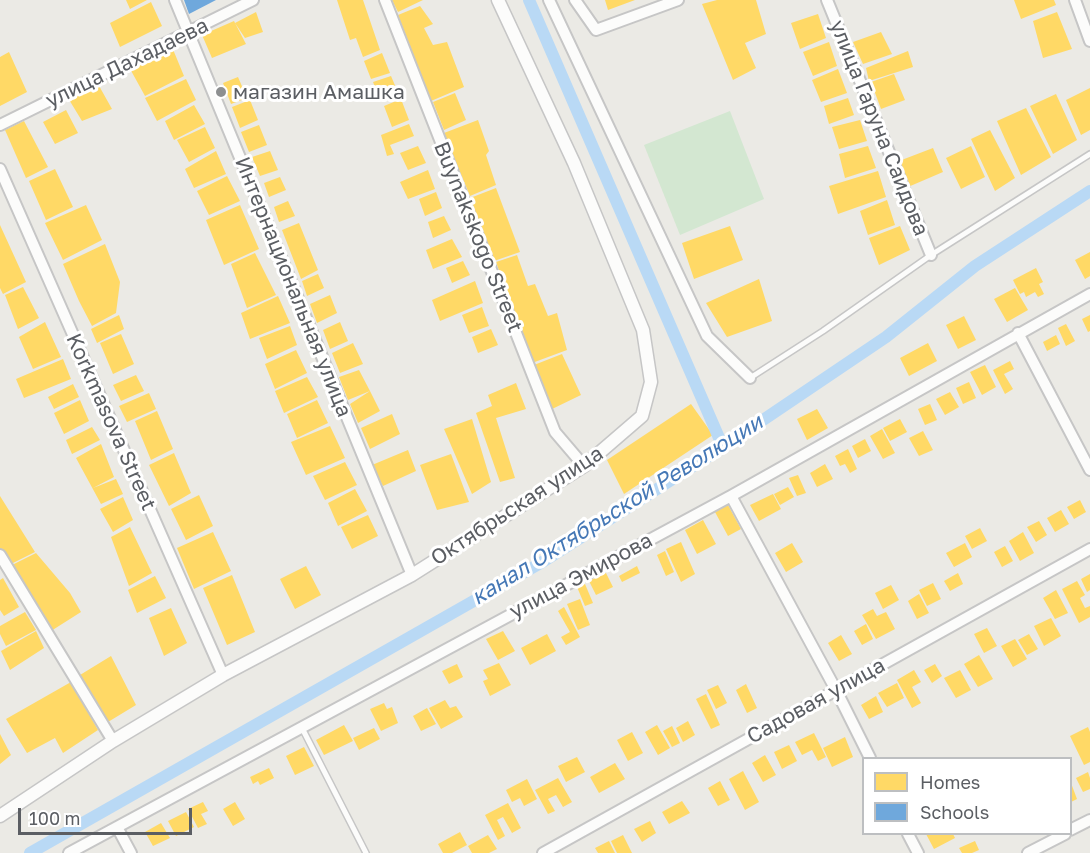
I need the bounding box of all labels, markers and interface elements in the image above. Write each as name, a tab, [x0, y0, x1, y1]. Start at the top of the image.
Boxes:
street label: улица Дахадаева	[42, 13, 212, 113]
street label: улица Гаруна Саидова	[824, 16, 934, 240]
place label: магазин Амашка	[233, 79, 405, 105]
marker: магазин Амашка	[214, 85, 228, 99]
street label: Buynakskogo Street	[428, 138, 528, 336]
street label: Интернациональная улица	[229, 153, 357, 421]
street label: Korkmasova Street	[61, 330, 161, 514]
water label: канал Октябрьской Революции	[466, 409, 768, 611]
street label: Октябрьская улица	[426, 441, 608, 571]
street label: улица Эмирова	[505, 528, 657, 624]
street label: Садовая улица	[743, 653, 889, 749]
legend	[862, 757, 1072, 835]
text: Homes	[920, 771, 980, 793]
scale bar	[21, 796, 195, 834]
text: Schools	[920, 801, 989, 823]
text: 100 m	[29, 807, 80, 829]

